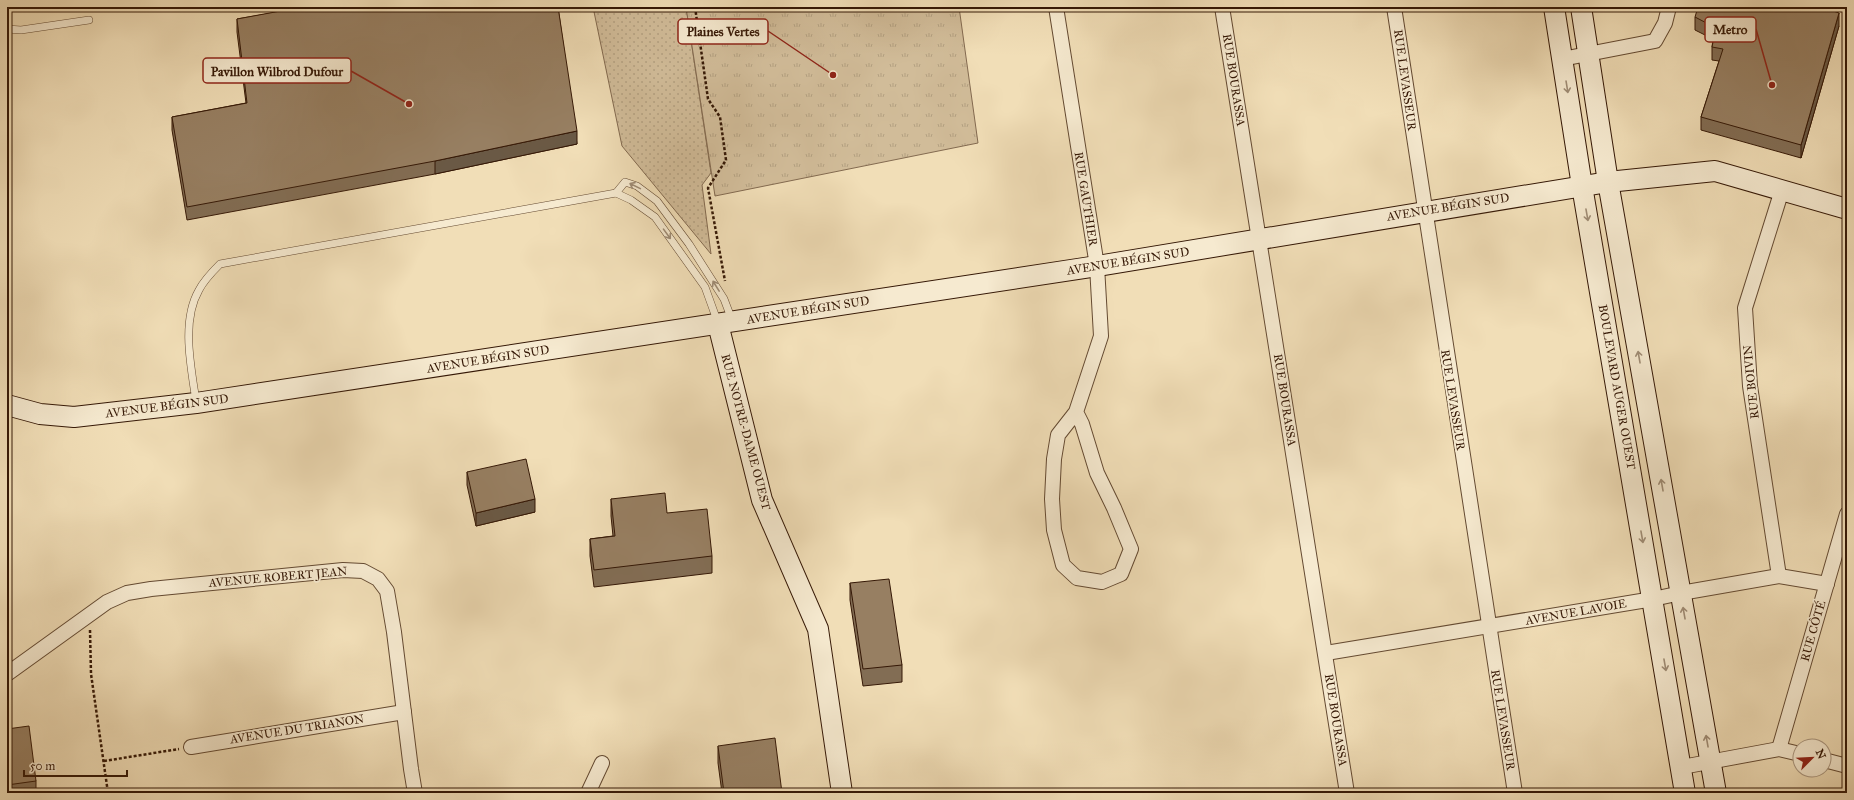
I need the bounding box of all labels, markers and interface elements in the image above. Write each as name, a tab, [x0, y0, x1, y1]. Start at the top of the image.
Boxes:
callout: Metro	[1705, 17, 1756, 42]
callout: Plaines Vertes	[678, 19, 768, 44]
text: Metro	[1713, 22, 1748, 38]
text: Plaines Vertes	[686, 24, 760, 40]
street label: RUE LEVASSEUR	[1391, 29, 1419, 132]
street label: RUE BOURASSA	[1220, 33, 1248, 127]
callout: Pavillon Wilbrod Dufour	[203, 58, 351, 83]
text: Pavillon Wilbrod Dufour	[211, 64, 344, 80]
one-way arrow	[1563, 80, 1571, 93]
street label: RUE GAUTHIER	[1072, 151, 1100, 248]
one-way arrow	[630, 182, 642, 189]
street label: AVENUE BÉGIN SUD	[1384, 188, 1510, 224]
one-way arrow	[1583, 209, 1591, 222]
one-way arrow	[663, 228, 671, 239]
street label: AVENUE BÉGIN SUD	[1064, 242, 1190, 278]
one-way arrow	[711, 280, 719, 292]
street label: AVENUE BÉGIN SUD	[744, 291, 870, 327]
street label: BOULEVARD AUGER OUEST	[1596, 303, 1638, 471]
street label: AVENUE BÉGIN SUD	[424, 340, 550, 376]
street label: RUE BOIVIN	[1740, 344, 1762, 420]
street label: RUE LEVASSEUR	[1438, 349, 1468, 452]
one-way arrow	[1635, 351, 1643, 364]
street label: RUE NOTRE-DAME OUEST	[718, 352, 774, 512]
street label: RUE BOURASSA	[1271, 353, 1299, 447]
street label: AVENUE BÉGIN SUD	[103, 390, 229, 421]
one-way arrow	[1657, 479, 1665, 492]
one-way arrow	[1639, 530, 1647, 543]
street label: AVENUE ROBERT JEAN	[207, 564, 348, 591]
street label: AVENUE LAVOIE	[1523, 596, 1628, 628]
street label: RUE CÔTÉ	[1796, 598, 1828, 663]
one-way arrow	[1680, 607, 1688, 620]
one-way arrow	[1661, 658, 1669, 671]
street label: RUE LEVASSEUR	[1488, 669, 1518, 772]
street label: RUE BOURASSA	[1322, 673, 1350, 767]
street label: AVENUE DU TRIANON	[228, 711, 365, 747]
one-way arrow	[1703, 735, 1711, 748]
north arrow	[1792, 738, 1832, 778]
text: N	[1813, 747, 1829, 762]
scale bar	[24, 752, 127, 778]
text: 50 m	[30, 759, 55, 773]

